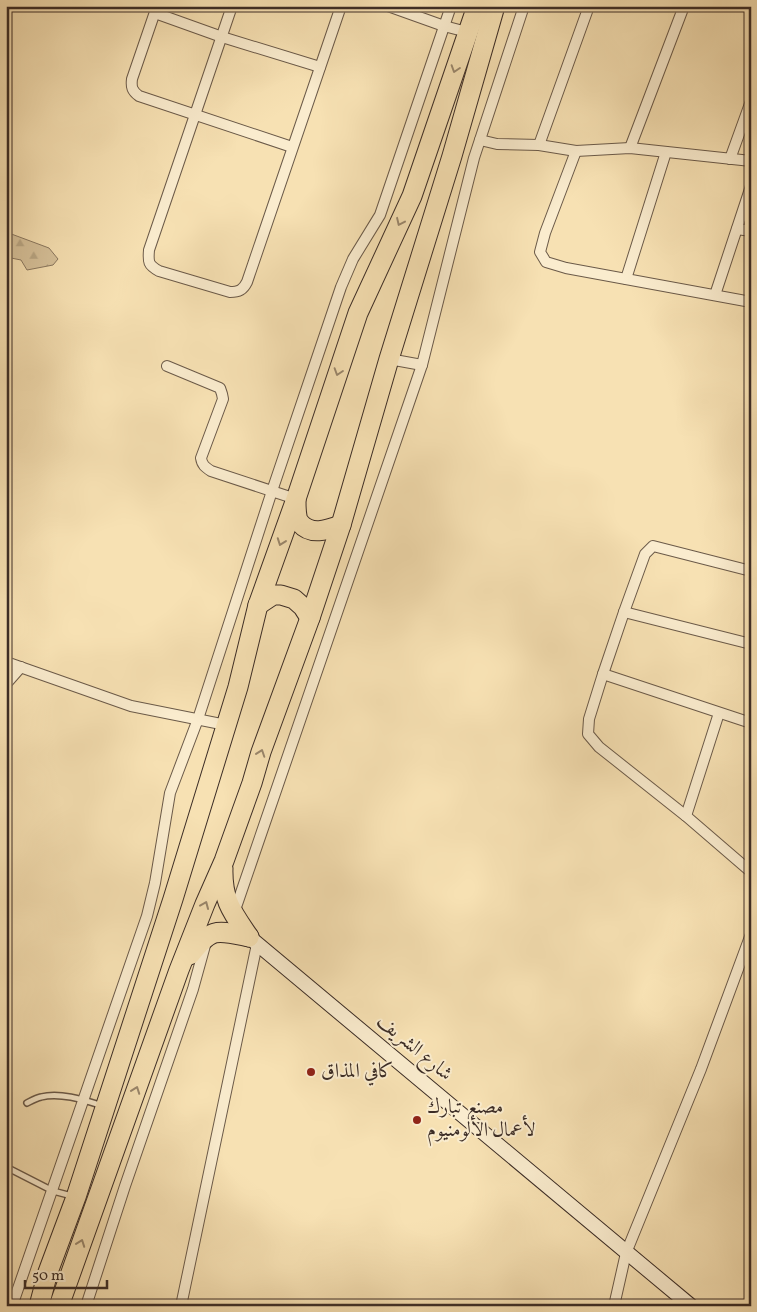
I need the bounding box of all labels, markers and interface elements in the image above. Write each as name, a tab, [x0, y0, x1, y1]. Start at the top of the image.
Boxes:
one-way arrow	[451, 64, 461, 73]
one-way arrow	[396, 217, 407, 226]
one-way arrow	[334, 367, 344, 375]
one-way arrow	[277, 537, 287, 546]
one-way arrow	[255, 749, 265, 758]
one-way arrow	[198, 901, 209, 910]
street label: شارع الشريف	[369, 1008, 458, 1090]
place label: كافي المذاق	[321, 1058, 394, 1086]
marker: كافي المذاق	[305, 1066, 317, 1078]
one-way arrow	[130, 1086, 140, 1095]
place label: مصنع تبارك لأعمال الألومنيوم	[427, 1094, 536, 1147]
marker: مصنع تبارك لأعمال الألومنيوم	[411, 1114, 423, 1126]
one-way arrow	[75, 1239, 85, 1248]
scale bar	[25, 1257, 108, 1289]
text: 50 m	[32, 1266, 64, 1287]

